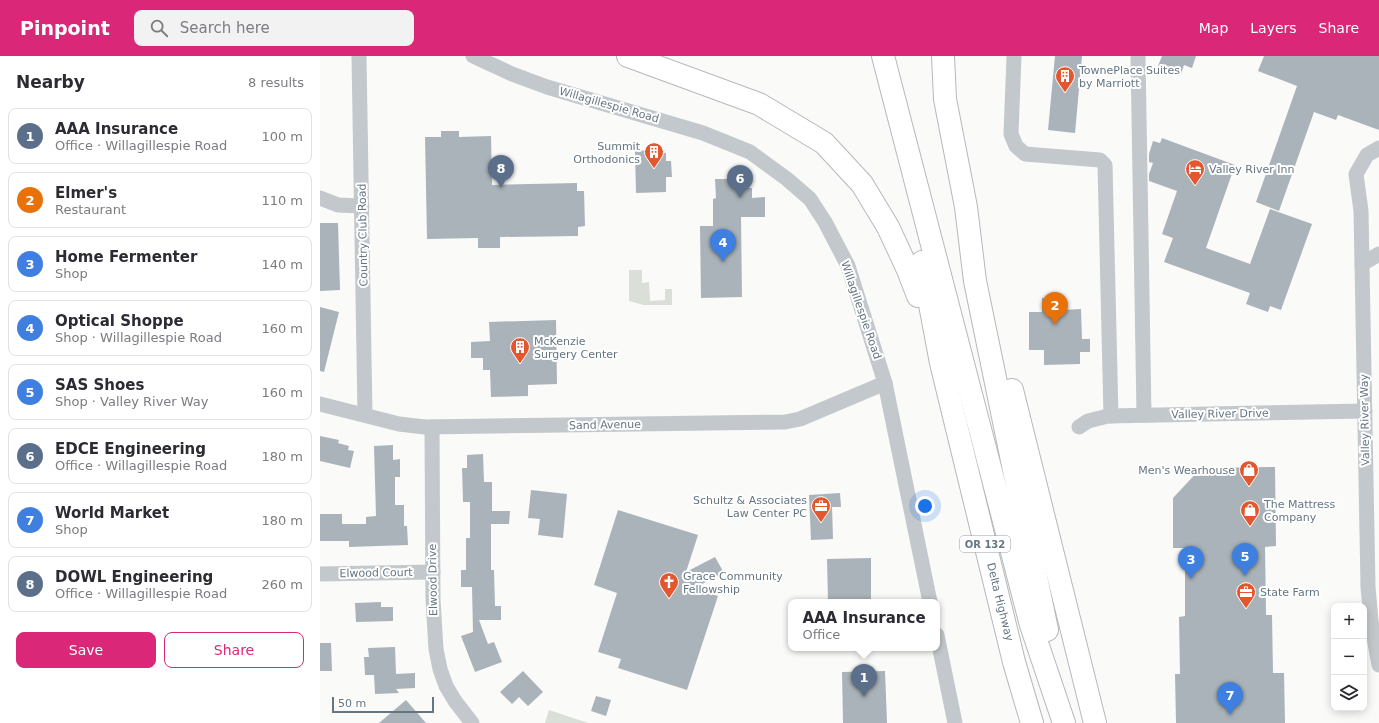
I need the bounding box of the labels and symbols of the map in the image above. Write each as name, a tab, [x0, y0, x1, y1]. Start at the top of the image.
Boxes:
place label: TownePlace Suites by Marriott	[1078, 64, 1180, 90]
building icon: TownePlace Suites by Marriott	[1054, 65, 1076, 93]
street label: Willagillespie Road	[558, 85, 660, 125]
place label: Summit Orthodonics	[573, 140, 641, 166]
building icon: Summit Orthodonics	[643, 141, 665, 169]
pin: 8	[488, 155, 514, 188]
hotel icon: Valley River Inn	[1184, 158, 1206, 186]
place label: Valley River Inn	[1209, 163, 1295, 176]
pin: 6	[727, 165, 753, 198]
street label: Country Club Road	[356, 183, 370, 287]
pin: 4	[710, 229, 736, 262]
street label: Willagillespie Road	[838, 259, 884, 361]
pin: 2	[1042, 292, 1068, 325]
place label: McKenzie Surgery Center	[534, 335, 618, 361]
building icon: McKenzie Surgery Center	[509, 336, 531, 364]
street label: Valley River Way	[1358, 374, 1372, 466]
street label: Valley River Drive	[1171, 407, 1269, 421]
street label: Sand Avenue	[569, 418, 641, 432]
shop icon: Men's Wearhouse	[1238, 459, 1260, 487]
place label: Men's Wearhouse	[1138, 464, 1235, 477]
place label: Schultz & Associates Law Center PC	[693, 494, 807, 520]
office icon: Schultz & Associates Law Center PC	[810, 495, 832, 523]
your location	[915, 496, 935, 516]
place label: The Mattress Company	[1263, 498, 1336, 524]
shop icon: The Mattress Company	[1239, 499, 1261, 527]
road number: OR 132	[960, 536, 1010, 552]
pin: 5	[1232, 543, 1258, 576]
street label: Elwood Drive	[426, 544, 440, 616]
pin: 3	[1178, 546, 1204, 579]
street label: Delta Highway	[984, 561, 1016, 643]
street label: Elwood Court	[339, 566, 413, 580]
place label: Grace Community Fellowship	[683, 570, 783, 596]
church icon: Grace Community Fellowship	[658, 571, 680, 599]
office icon: State Farm	[1235, 581, 1257, 609]
place label: State Farm	[1260, 586, 1320, 599]
pin: 1	[851, 664, 877, 697]
pin: 7	[1217, 682, 1243, 715]
scale bar	[332, 695, 434, 714]

